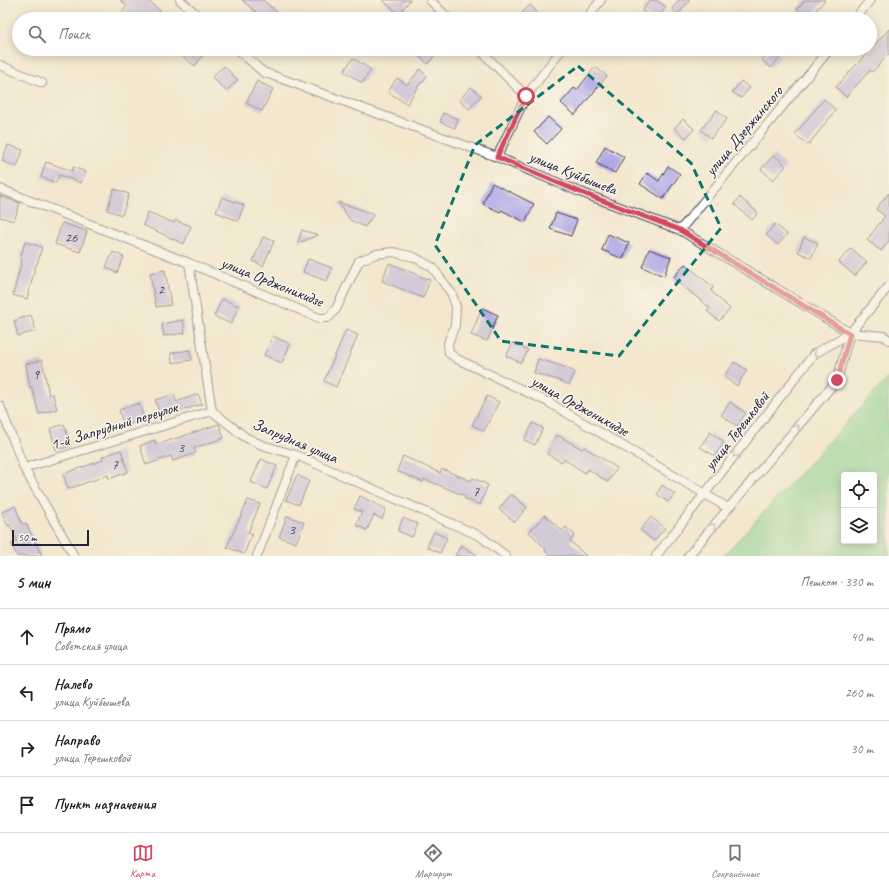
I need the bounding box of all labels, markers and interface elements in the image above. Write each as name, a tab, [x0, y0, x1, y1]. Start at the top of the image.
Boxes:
search box	[12, 12, 877, 56]
icon: search	[26, 23, 48, 45]
text: Поиск	[58, 25, 90, 44]
street label: улица Дзержинского	[700, 81, 788, 181]
route start	[517, 87, 535, 105]
street label: улица Куйбышева	[525, 146, 621, 200]
house number: 26	[65, 229, 78, 246]
street label: улица Орджоникидзе	[217, 252, 328, 312]
house number: 2	[158, 281, 166, 298]
one-way arrow	[814, 349, 821, 356]
house number: 9	[33, 366, 41, 383]
street label: улица Орджоникидзе	[527, 371, 634, 442]
route end	[828, 371, 846, 389]
street label: улица Терешковой	[699, 387, 775, 475]
street label: 1-й Запрудный переулок	[48, 397, 182, 455]
street label: Запрудная улица	[249, 414, 342, 468]
one-way arrow	[793, 424, 800, 432]
house number: 3	[178, 439, 186, 456]
one-way arrow	[733, 451, 740, 458]
house number: 7	[112, 456, 119, 473]
map controls	[841, 472, 877, 544]
button: locate	[841, 472, 877, 508]
house number: 7	[473, 483, 480, 500]
button: layers	[841, 508, 877, 544]
house number: 3	[289, 521, 297, 538]
one-way arrow	[709, 524, 716, 531]
scale bar	[12, 528, 89, 547]
text: 50 m	[18, 530, 37, 544]
text: 5 мин	[16, 572, 50, 593]
text: Пешком · 330 m	[800, 574, 873, 590]
text: Прямо	[54, 619, 90, 638]
icon: ahead	[16, 626, 38, 648]
text: 40 m	[851, 629, 873, 645]
text: Советская улица	[54, 638, 127, 654]
text: Налево	[54, 675, 92, 694]
icon: left	[16, 682, 38, 704]
text: 260 m	[845, 685, 873, 701]
text: улица Куйбышева	[54, 694, 129, 710]
text: Направо	[54, 731, 100, 750]
icon: right	[16, 738, 38, 760]
text: 30 m	[851, 741, 873, 757]
text: улица Терешковой	[54, 750, 131, 766]
icon: arrive	[16, 794, 38, 816]
text: Пункт назначения	[54, 795, 156, 814]
tab: Карта	[130, 842, 155, 880]
tab: Маршрут	[415, 842, 451, 880]
tab: Сохранённые	[711, 842, 759, 880]

